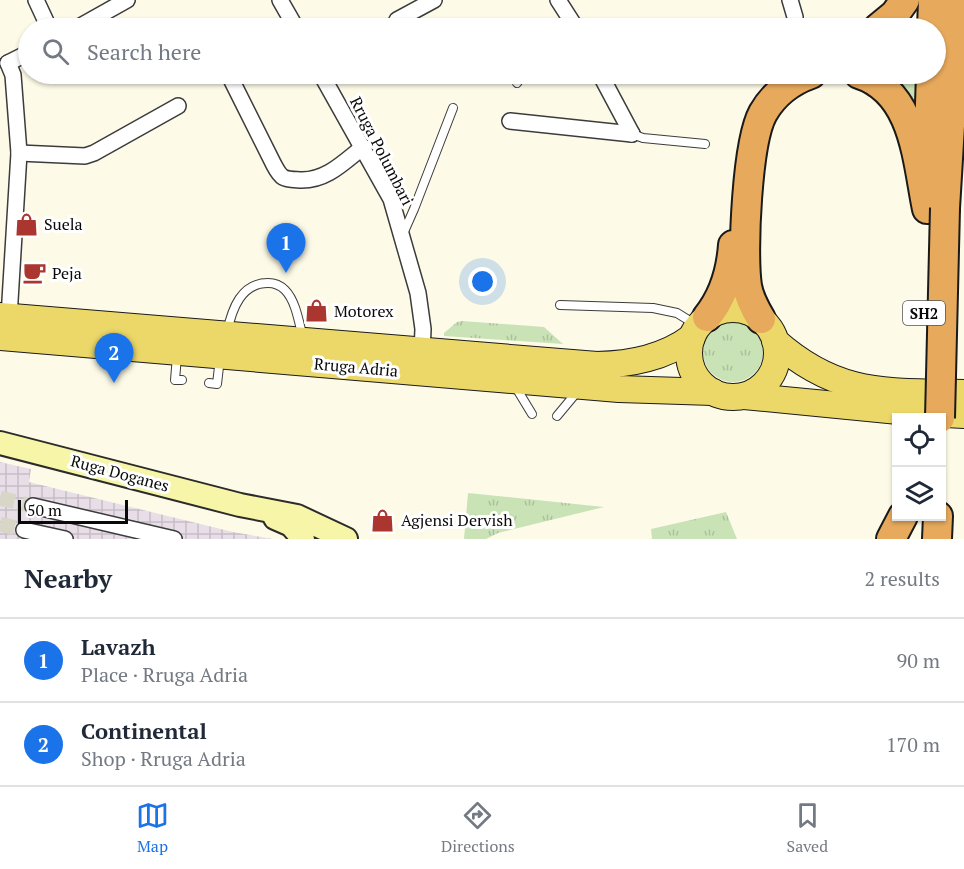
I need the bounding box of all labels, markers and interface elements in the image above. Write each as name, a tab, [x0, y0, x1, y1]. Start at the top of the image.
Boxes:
search box	[18, 18, 946, 84]
icon: search	[39, 35, 72, 68]
text: Search here	[87, 37, 201, 66]
street label: Rruga Polumbari	[345, 93, 419, 209]
shop icon: Suela	[13, 211, 39, 237]
place label: Suela	[44, 213, 83, 235]
pin: 1	[266, 224, 306, 273]
cafe icon: Peja	[21, 260, 47, 286]
place label: Peja	[52, 262, 82, 284]
your location	[468, 267, 497, 296]
shop icon: Motorex	[303, 298, 329, 324]
place label: Motorex	[334, 300, 394, 322]
road number: SH2	[903, 301, 945, 325]
pin: 2	[94, 334, 134, 383]
street label: Rruga Adria	[313, 352, 399, 382]
map controls	[892, 413, 946, 521]
button: locate	[892, 413, 946, 467]
street label: Ruga Doganes	[68, 449, 172, 497]
button: layers	[892, 467, 946, 521]
scale bar	[18, 497, 128, 524]
text: 50 m	[27, 499, 62, 521]
shop icon: Agjensi Dervish	[370, 507, 396, 533]
place label: Agjensi Dervish	[401, 509, 513, 531]
text: Nearby	[24, 561, 112, 595]
text: 2 results	[865, 565, 940, 592]
text: Lavazh	[81, 632, 156, 661]
text: 1	[38, 647, 49, 674]
text: 90 m	[897, 647, 940, 674]
text: Place · Rruga Adria	[81, 661, 248, 688]
text: Continental	[81, 716, 207, 745]
text: 2	[38, 731, 49, 758]
text: 170 m	[886, 731, 940, 758]
text: Shop · Rruga Adria	[81, 745, 246, 772]
tab: Map	[136, 799, 169, 857]
tab: Directions	[441, 799, 515, 857]
tab: Saved	[787, 799, 828, 857]

